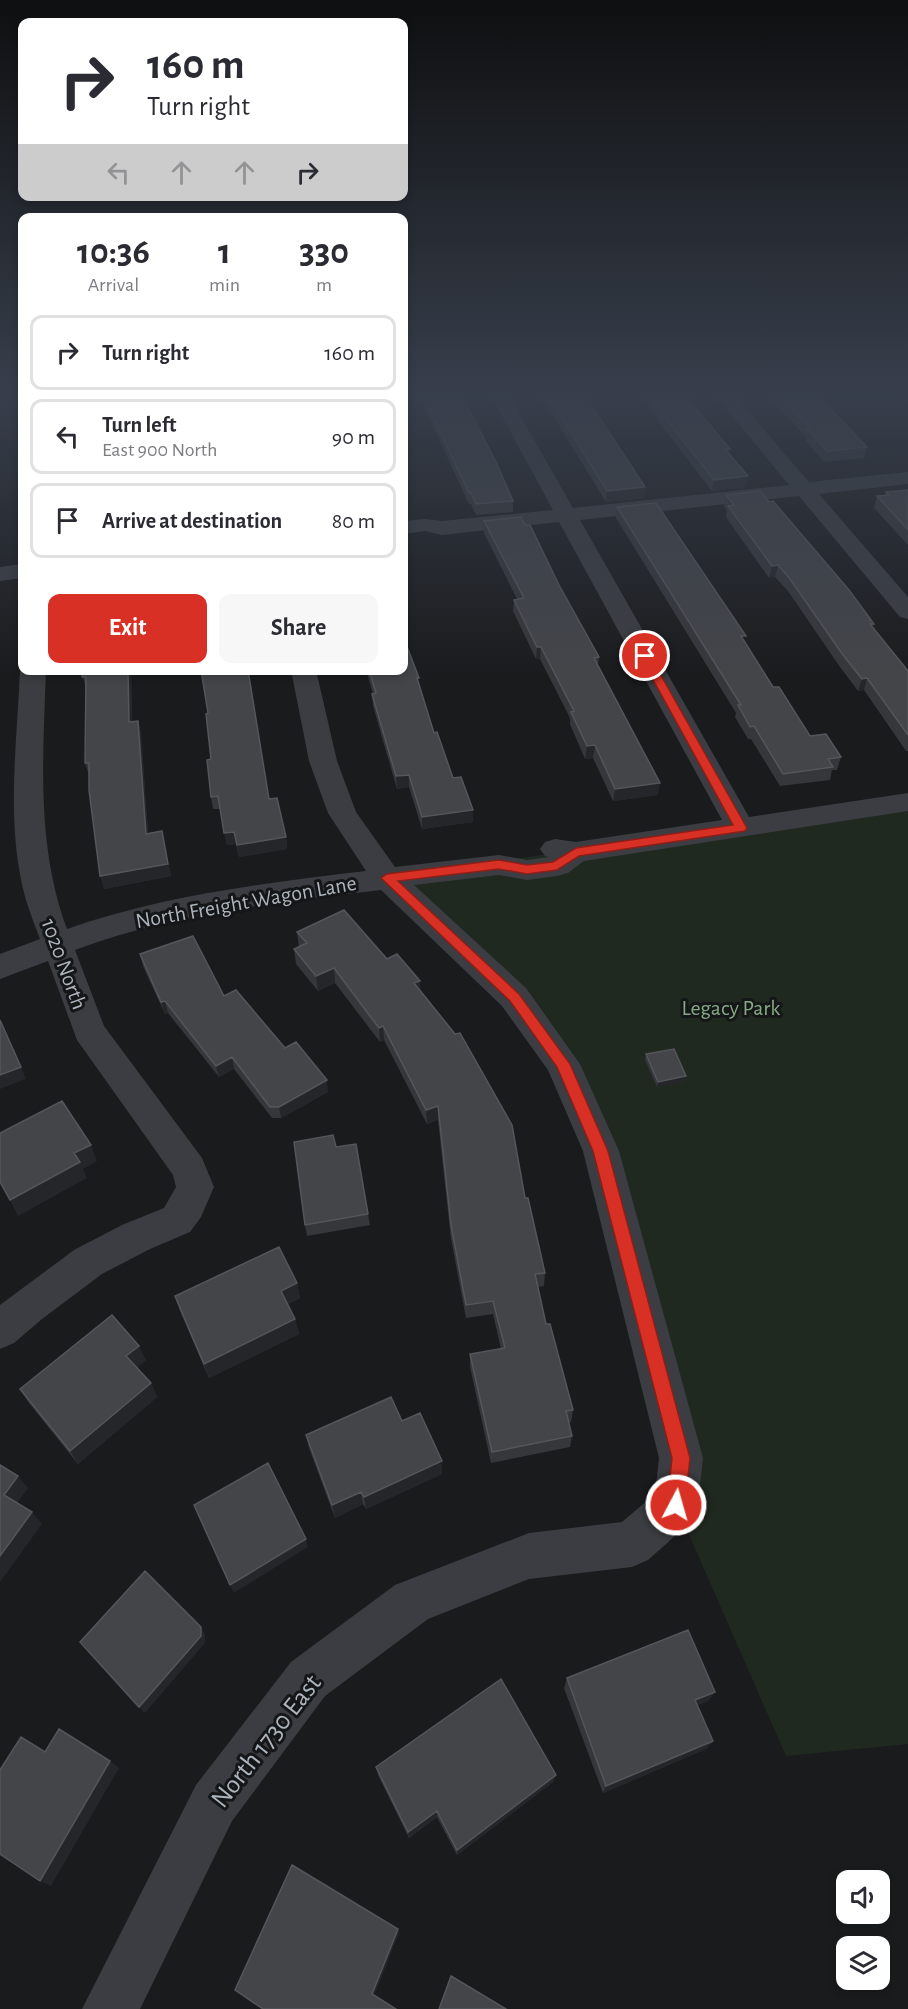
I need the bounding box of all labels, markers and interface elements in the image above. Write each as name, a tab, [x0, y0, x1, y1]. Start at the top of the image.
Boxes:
icon: right	[48, 42, 126, 120]
text: 160 m	[147, 44, 245, 86]
text: Turn right	[147, 93, 250, 120]
icon: left	[102, 156, 135, 189]
icon: ahead	[165, 156, 198, 189]
icon: ahead	[228, 156, 261, 189]
icon: right	[291, 156, 324, 189]
text: 10:36	[77, 234, 150, 270]
text: 1	[218, 234, 231, 270]
text: 330	[299, 234, 349, 270]
text: Arrival	[88, 275, 139, 295]
text: min	[209, 275, 240, 295]
text: m	[316, 275, 332, 295]
icon: right	[51, 336, 84, 369]
text: Turn right	[102, 342, 189, 364]
text: 160 m	[324, 342, 375, 364]
text: Turn left	[102, 414, 176, 436]
icon: left	[51, 420, 84, 453]
text: 90 m	[332, 426, 375, 448]
text: East 900 North	[102, 440, 218, 460]
icon: arrive	[51, 504, 84, 537]
text: Arrive at destination	[102, 510, 282, 532]
text: 80 m	[332, 510, 375, 532]
button: Exit	[48, 594, 207, 663]
button: Share	[219, 594, 378, 663]
pin	[619, 630, 670, 681]
icon: arrive	[628, 639, 661, 672]
street label: North Freight Wagon Lane	[134, 872, 358, 932]
street label: 1020 North	[37, 916, 91, 1012]
park label: Legacy Park	[682, 997, 780, 1019]
position arrow	[644, 1473, 708, 1537]
street label: North 1730 East	[206, 1669, 326, 1813]
map controls	[836, 1870, 890, 1990]
button: sound	[836, 1870, 890, 1924]
button: layers	[836, 1936, 890, 1990]

